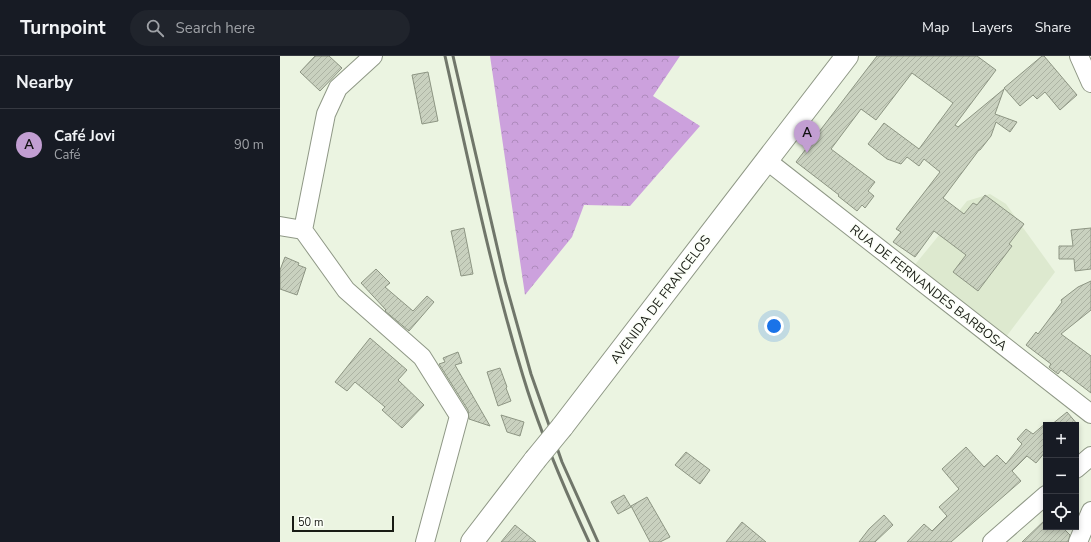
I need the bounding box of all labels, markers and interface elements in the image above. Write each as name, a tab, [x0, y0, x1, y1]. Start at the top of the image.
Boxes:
search box	[130, 10, 410, 46]
text: Turnpoint	[20, 15, 106, 41]
icon: search	[144, 17, 166, 39]
text: Search here	[176, 18, 255, 38]
text: Map	[922, 18, 949, 37]
text: Layers	[971, 18, 1013, 37]
text: Share	[1035, 18, 1071, 37]
text: Nearby	[16, 71, 73, 94]
pin: A	[794, 120, 820, 153]
text: Café Jovi	[54, 126, 115, 146]
text: A	[24, 136, 34, 154]
text: 90 m	[234, 136, 264, 154]
text: Café	[54, 146, 81, 164]
street label: RUA DE FERNANDES BARBOSA	[846, 221, 1011, 355]
street label: AVENIDA DE FRANCELOS	[606, 232, 715, 368]
your location	[764, 316, 784, 336]
map controls	[1043, 422, 1079, 530]
button: +	[1043, 422, 1079, 458]
button: −	[1043, 458, 1079, 494]
button: locate	[1043, 494, 1079, 530]
scale bar	[292, 514, 394, 533]
text: 50 m	[298, 515, 323, 530]

